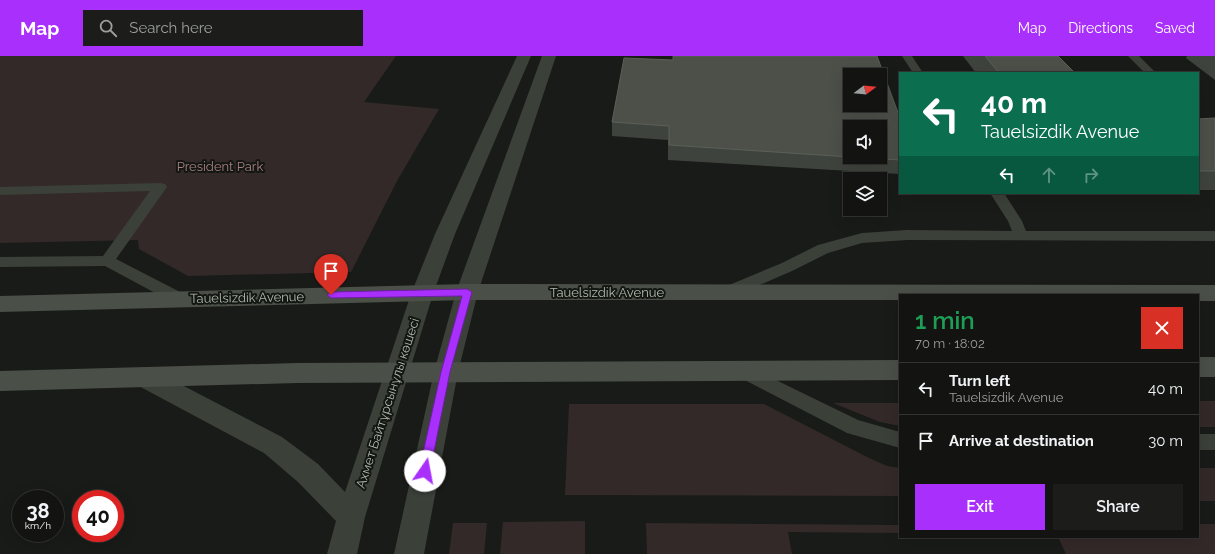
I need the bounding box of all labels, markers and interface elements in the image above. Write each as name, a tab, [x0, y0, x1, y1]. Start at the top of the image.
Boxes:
search box	[83, 10, 363, 46]
text: Map	[20, 17, 59, 39]
icon: search	[97, 17, 119, 39]
text: Search here	[129, 19, 213, 37]
text: Map	[1018, 20, 1046, 36]
text: Directions	[1068, 20, 1133, 36]
text: Saved	[1155, 20, 1195, 36]
north arrow	[843, 68, 887, 112]
map controls	[843, 68, 887, 216]
text: 40 m	[981, 87, 1047, 120]
icon: left	[915, 88, 967, 140]
button: sound	[843, 120, 887, 164]
text: Tauelsizdik Avenue	[981, 121, 1139, 142]
park label: President Park	[177, 159, 263, 174]
icon: left	[996, 164, 1018, 186]
icon: ahead	[1038, 164, 1060, 186]
icon: right	[1080, 164, 1102, 186]
button: layers	[843, 172, 887, 216]
pin	[314, 254, 348, 295]
icon: arrive	[320, 260, 342, 282]
street label: Tauelsizdik Avenue	[550, 285, 664, 300]
street label: Tauelsizdik Avenue	[190, 289, 305, 306]
text: 1 min	[915, 306, 975, 335]
button: close	[1141, 307, 1183, 349]
street label: Ахмет Байтұрсынұлы көшесі	[353, 316, 422, 490]
text: 70 m · 18:02	[915, 336, 985, 351]
text: Turn left	[949, 372, 1010, 390]
icon: left	[915, 378, 937, 400]
text: 40 m	[1148, 380, 1183, 398]
text: Tauelsizdik Avenue	[949, 390, 1063, 405]
icon: arrive	[915, 430, 937, 452]
text: Arrive at destination	[949, 432, 1094, 450]
text: 30 m	[1148, 432, 1183, 450]
position arrow	[404, 450, 446, 492]
button: Exit	[915, 484, 1045, 530]
button: Share	[1053, 484, 1183, 530]
speed limit sign: 40	[72, 490, 124, 542]
text: 38	[26, 499, 50, 523]
text: km/h	[25, 520, 51, 531]

